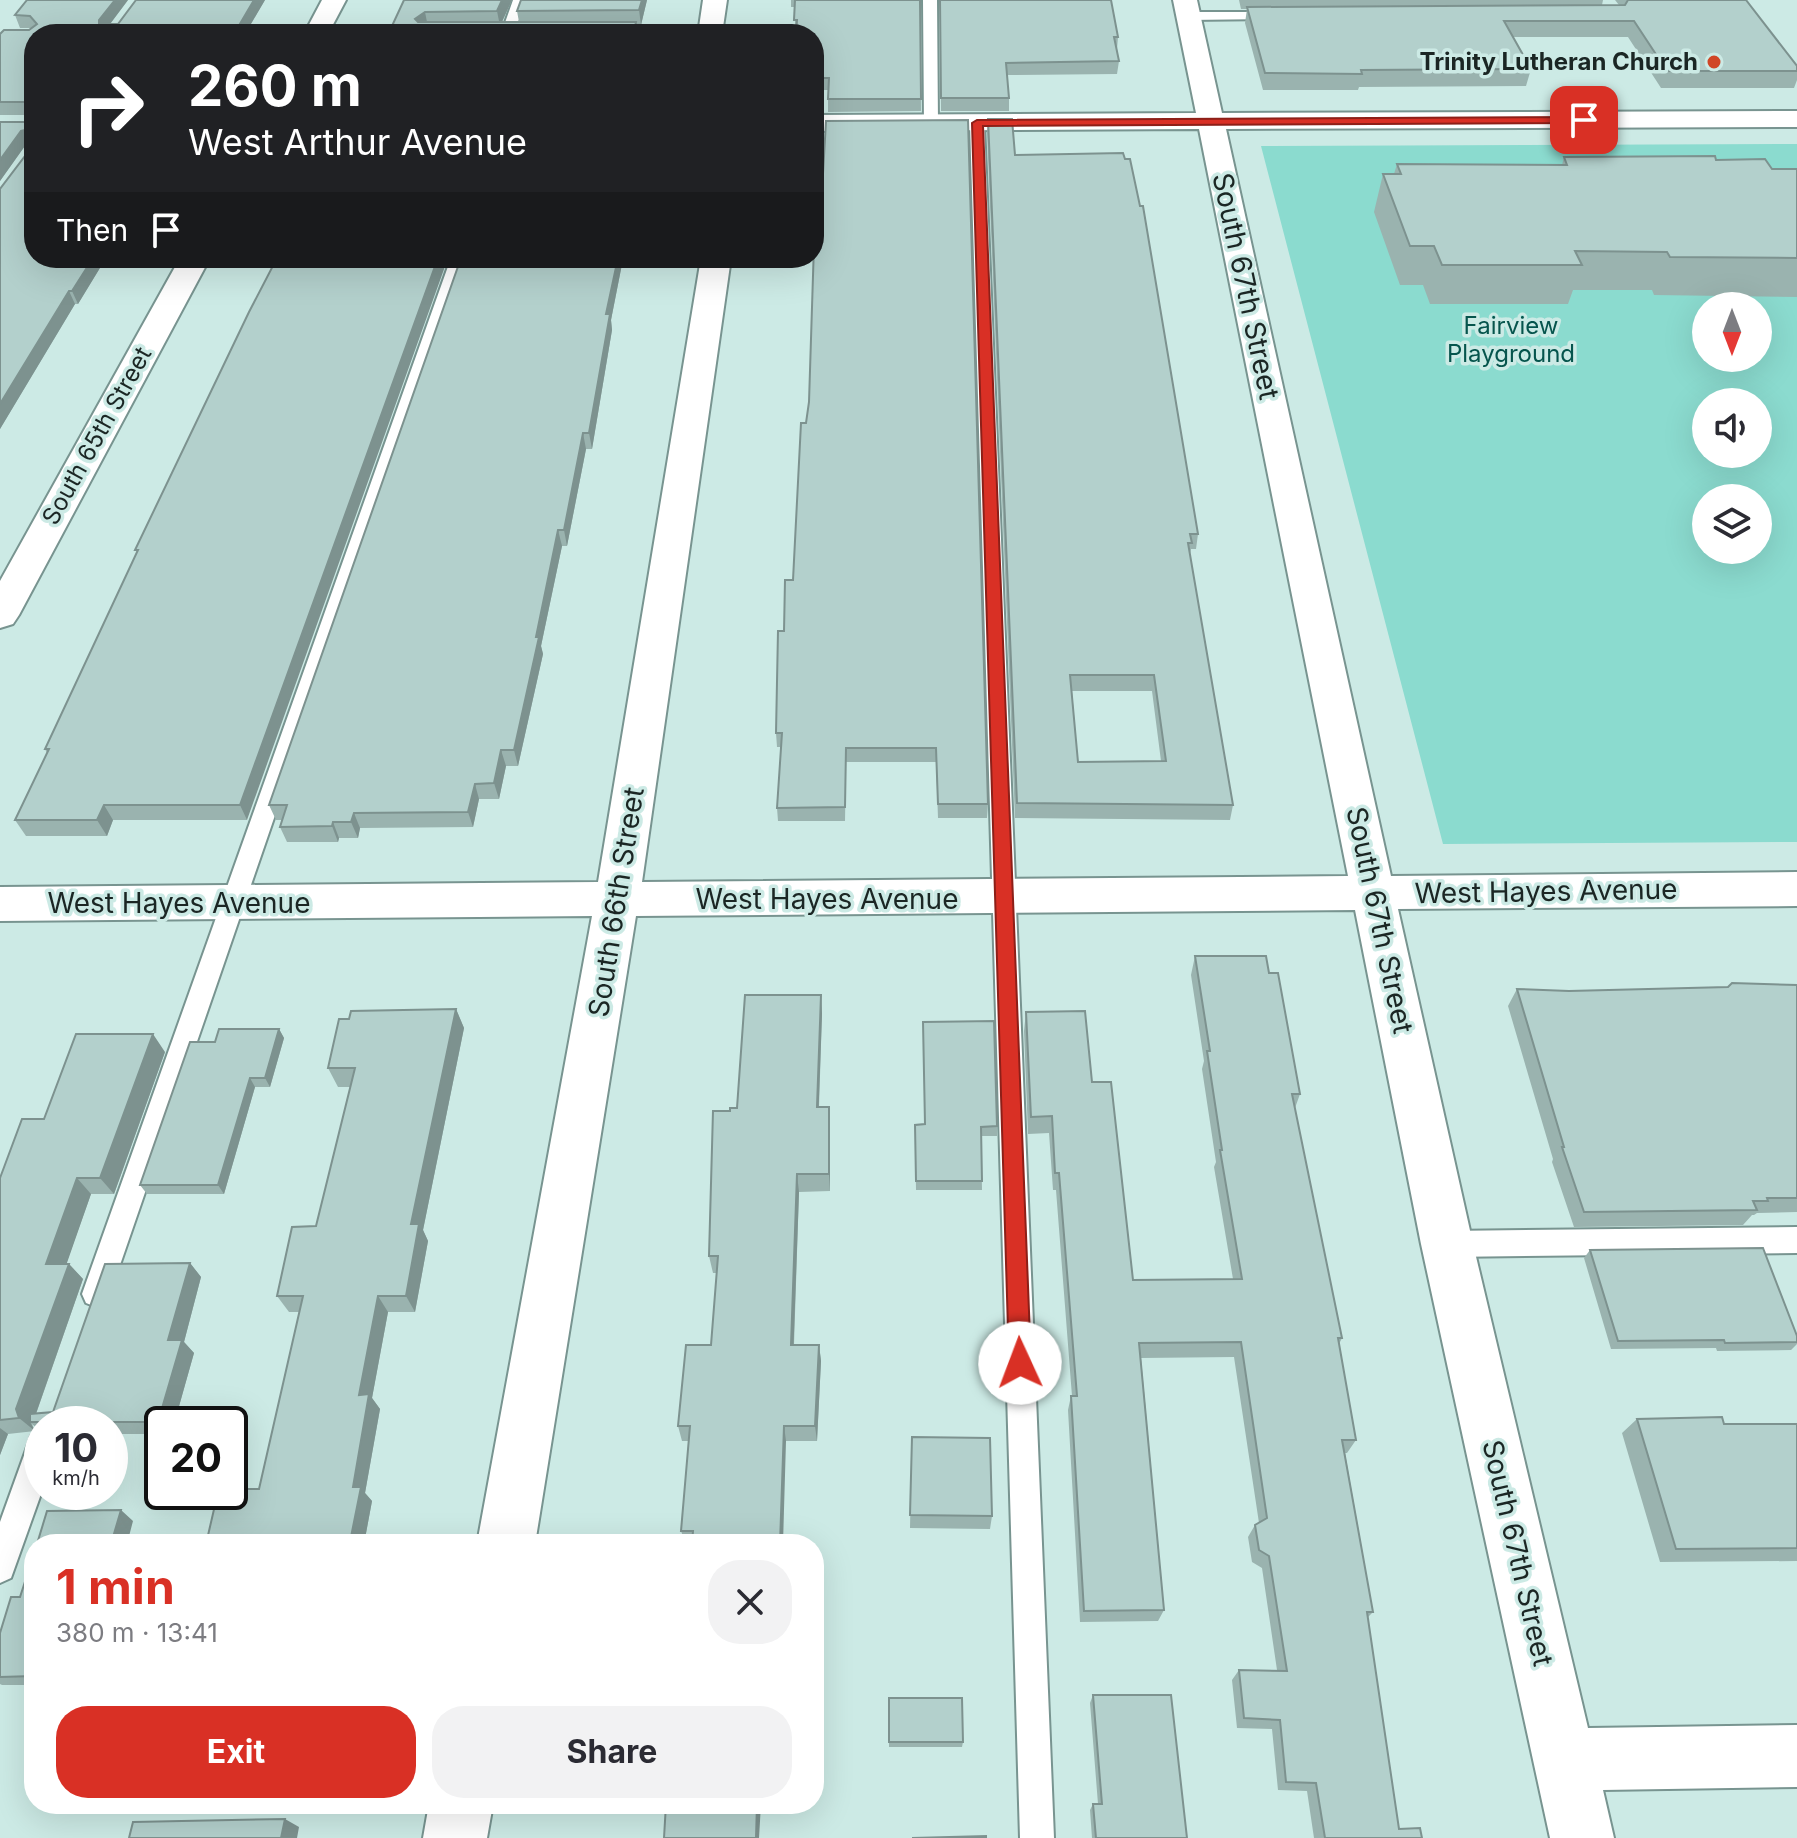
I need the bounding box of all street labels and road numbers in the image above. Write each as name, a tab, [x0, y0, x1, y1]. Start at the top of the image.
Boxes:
street label: South 67th Street	[1205, 170, 1287, 402]
street label: South 65th Street	[36, 342, 157, 530]
street label: South 66th Street	[581, 785, 651, 1019]
street label: South 67th Street	[1339, 804, 1421, 1036]
street label: West Hayes Avenue	[1414, 872, 1678, 910]
street label: West Hayes Avenue	[696, 882, 958, 916]
street label: West Hayes Avenue	[48, 886, 310, 920]
street label: South 67th Street	[1475, 1437, 1561, 1669]

